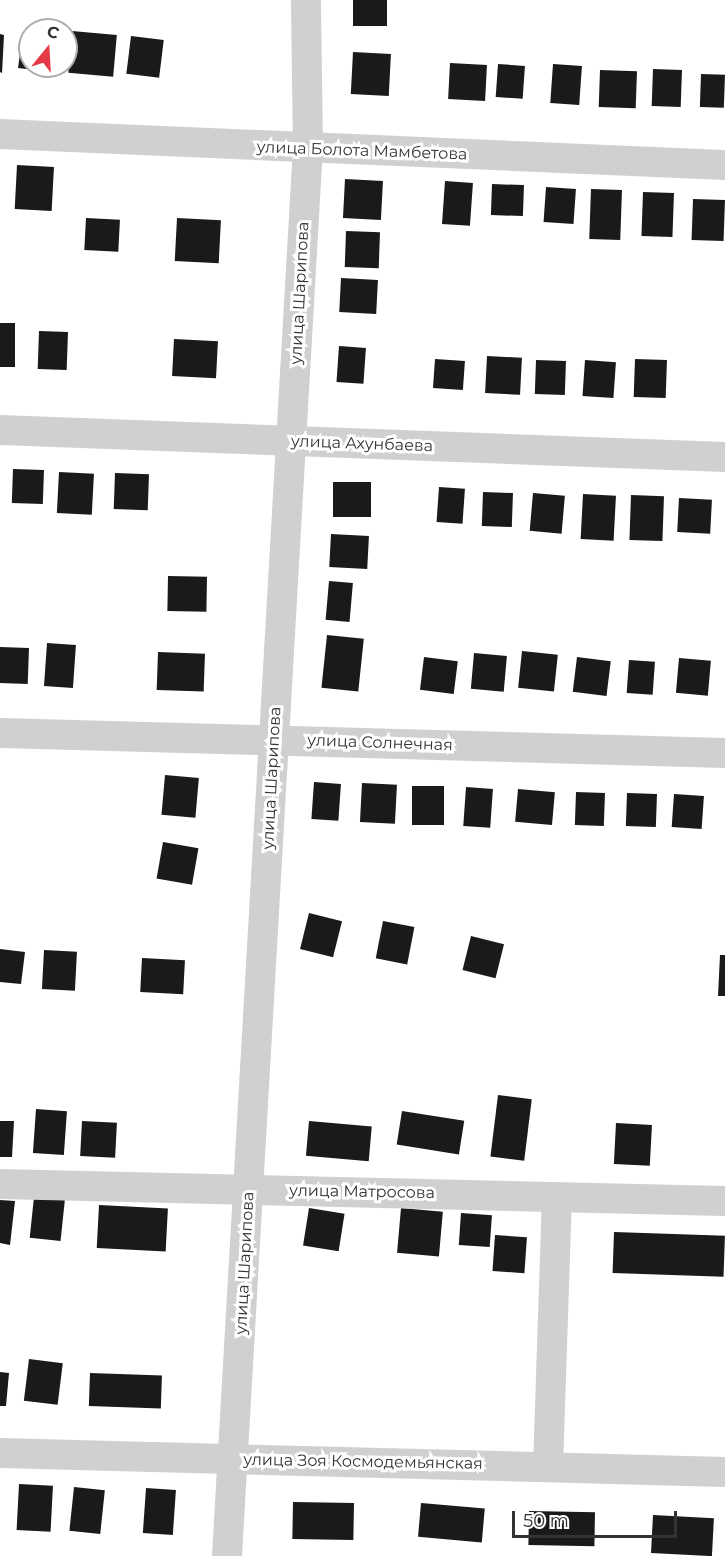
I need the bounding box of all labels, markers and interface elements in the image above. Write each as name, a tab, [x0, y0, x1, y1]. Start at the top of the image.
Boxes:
north arrow	[18, 18, 78, 78]
text: С	[45, 21, 62, 43]
street label: улица Болота Мамбетова	[256, 138, 468, 164]
street label: улица Шарипова	[287, 221, 313, 365]
street label: улица Ахунбаева	[291, 432, 433, 456]
street label: улица Шарипова	[259, 706, 285, 850]
street label: улица Солнечная	[307, 731, 453, 755]
street label: улица Матросова	[289, 1181, 435, 1203]
street label: улица Шарипова	[232, 1191, 258, 1335]
street label: улица Зоя Космодемьянская	[243, 1450, 483, 1474]
scale bar	[515, 1499, 680, 1537]
text: 50 m	[523, 1510, 569, 1532]

